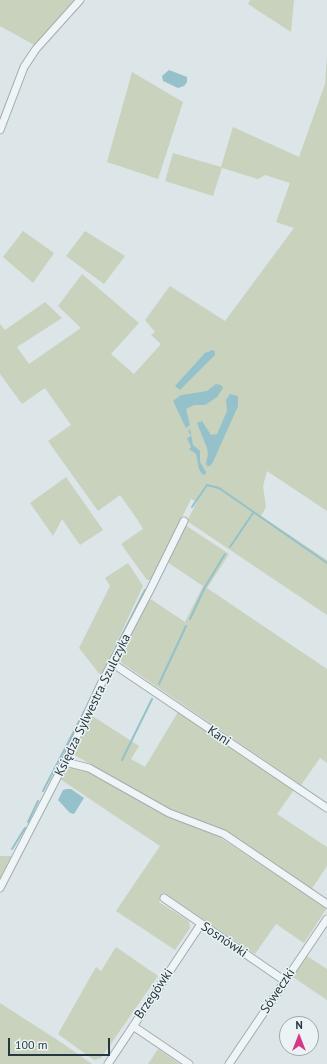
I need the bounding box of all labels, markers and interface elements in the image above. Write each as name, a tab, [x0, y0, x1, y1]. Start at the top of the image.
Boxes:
street label: Księdza Sylwestra Szulczyka	[52, 631, 134, 779]
street label: Kani	[204, 723, 234, 749]
street label: Sosnówki	[198, 919, 250, 961]
street label: Brzegówki	[132, 966, 176, 1022]
street label: Sóweczki	[257, 966, 299, 1016]
north arrow	[279, 1016, 319, 1056]
text: N	[295, 1018, 303, 1032]
scale bar	[10, 1030, 112, 1056]
text: 100 m	[15, 1037, 48, 1052]

